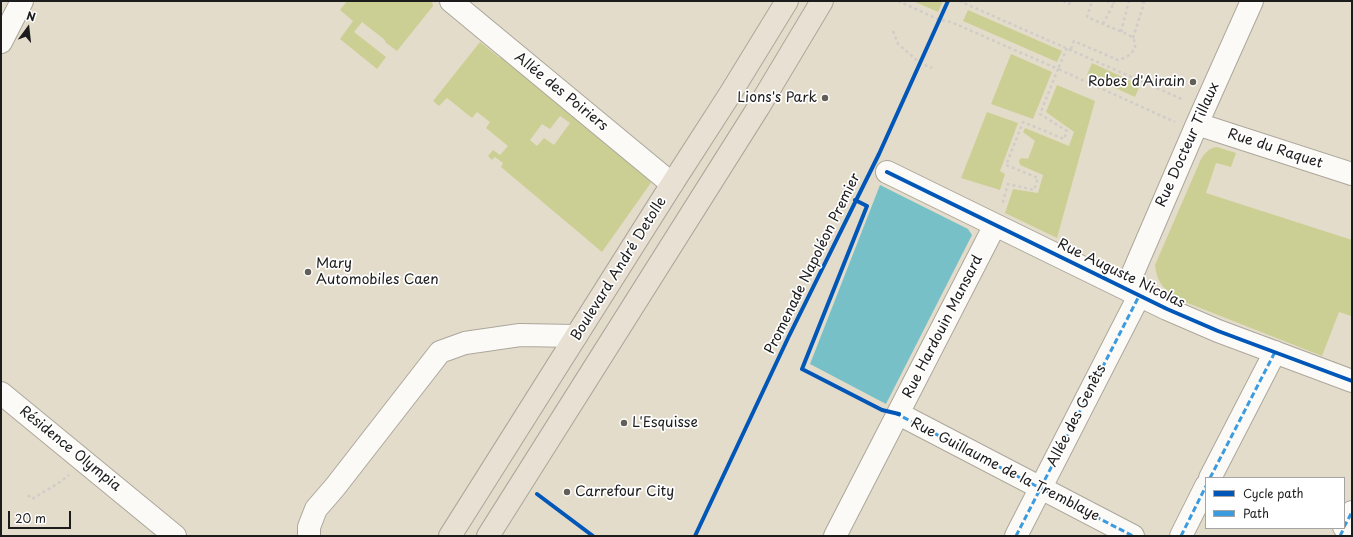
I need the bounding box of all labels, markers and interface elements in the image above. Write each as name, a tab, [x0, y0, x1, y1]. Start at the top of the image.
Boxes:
text: N	[25, 7, 38, 25]
north arrow	[8, 8, 48, 48]
street label: Allée des Poiriers	[511, 49, 611, 135]
place label: Robes d'Airain	[1088, 74, 1185, 90]
marker: Robes d'Airain	[1188, 77, 1198, 87]
street label: Rue Docteur Tillaux	[1153, 80, 1223, 210]
place label: Lions's Park	[737, 90, 817, 106]
marker: Lions's Park	[820, 93, 830, 103]
street label: Rue du Raquet	[1225, 126, 1325, 172]
street label: Promenade Napoléon Premier	[762, 171, 864, 357]
street label: Boulevard André Detolle	[568, 194, 670, 344]
street label: Rue Auguste Nicolas	[1055, 236, 1187, 312]
street label: Rue Hardouin Mansard	[900, 253, 986, 401]
place label: Mary Automobiles Caen	[316, 256, 439, 288]
marker: Mary Automobiles Caen	[303, 267, 313, 277]
street label: Allée des Genêts	[1044, 362, 1110, 470]
street label: Résidence Olympia	[16, 403, 124, 495]
place label: L'Esquisse	[632, 415, 698, 431]
street label: Rue Guillaume de la Tremblaye	[908, 415, 1102, 525]
marker: L'Esquisse	[619, 418, 629, 428]
legend	[1205, 477, 1345, 529]
place label: Carrefour City	[575, 484, 674, 500]
text: Cycle path	[1243, 484, 1304, 502]
marker: Carrefour City	[562, 487, 572, 497]
scale bar	[10, 503, 73, 529]
text: Path	[1243, 504, 1269, 522]
text: 20 m	[15, 509, 46, 527]

